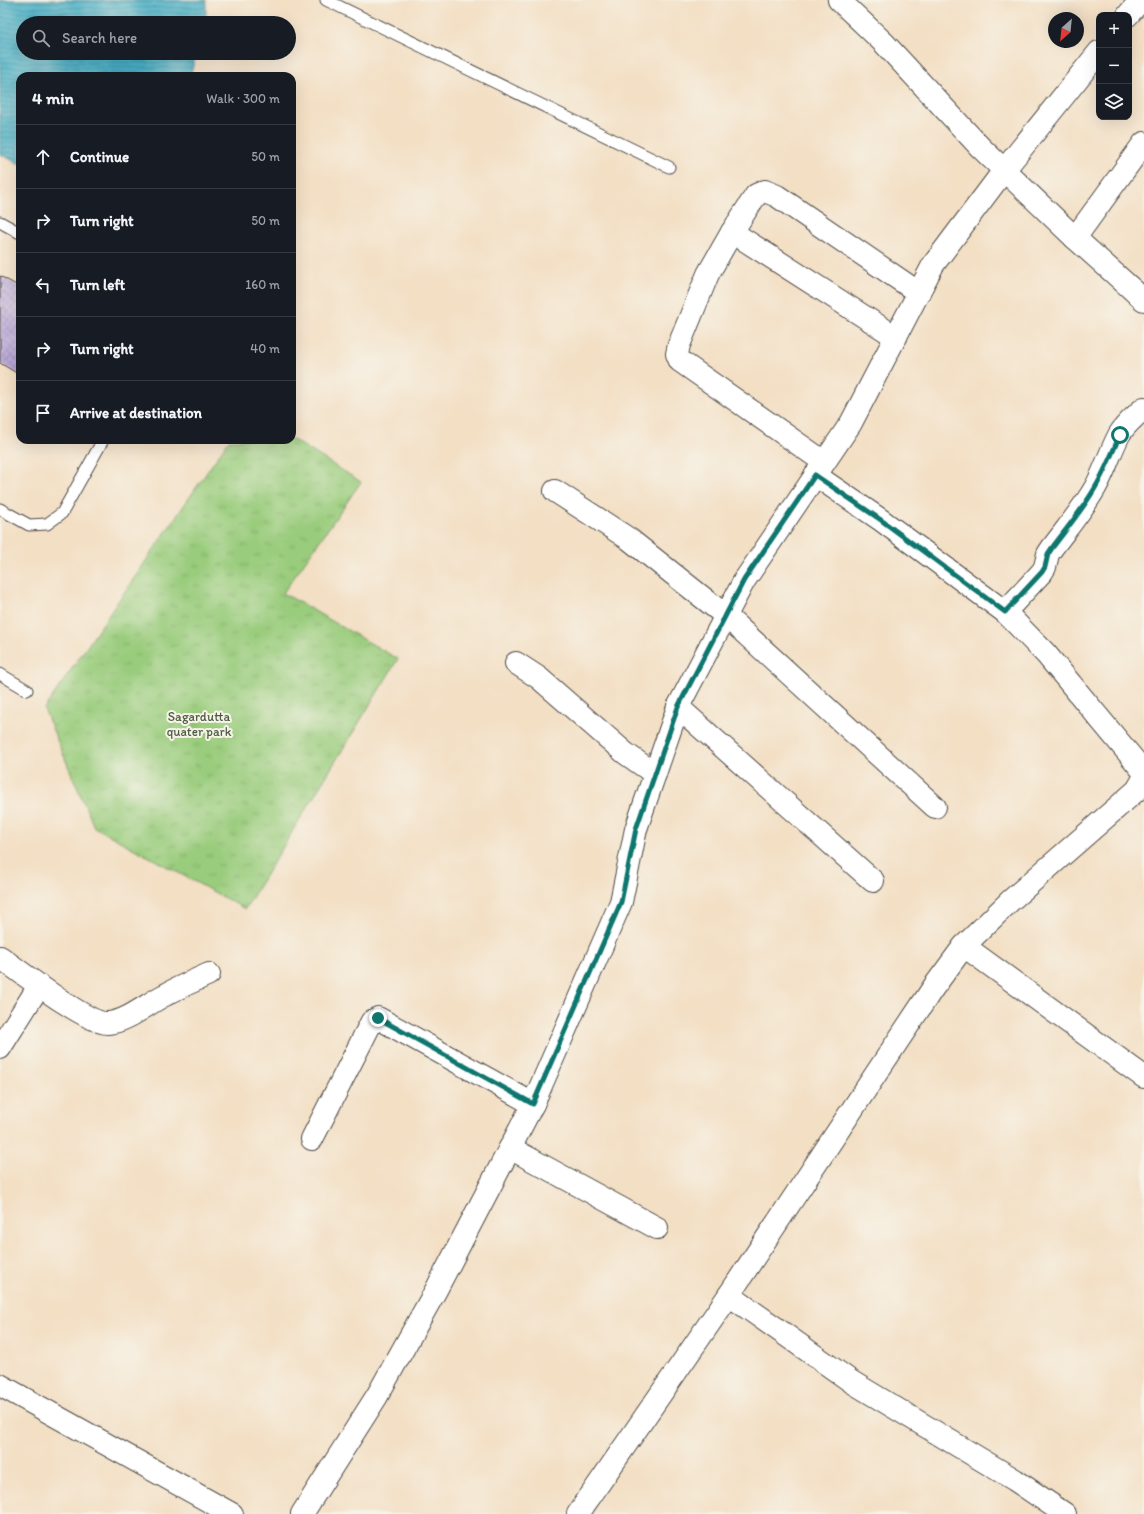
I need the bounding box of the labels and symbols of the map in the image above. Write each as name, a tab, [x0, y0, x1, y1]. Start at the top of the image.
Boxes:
north arrow	[1048, 12, 1084, 48]
route start	[1111, 426, 1129, 444]
park label: Sagardutta quater park	[167, 709, 232, 739]
route end	[369, 1009, 387, 1027]

